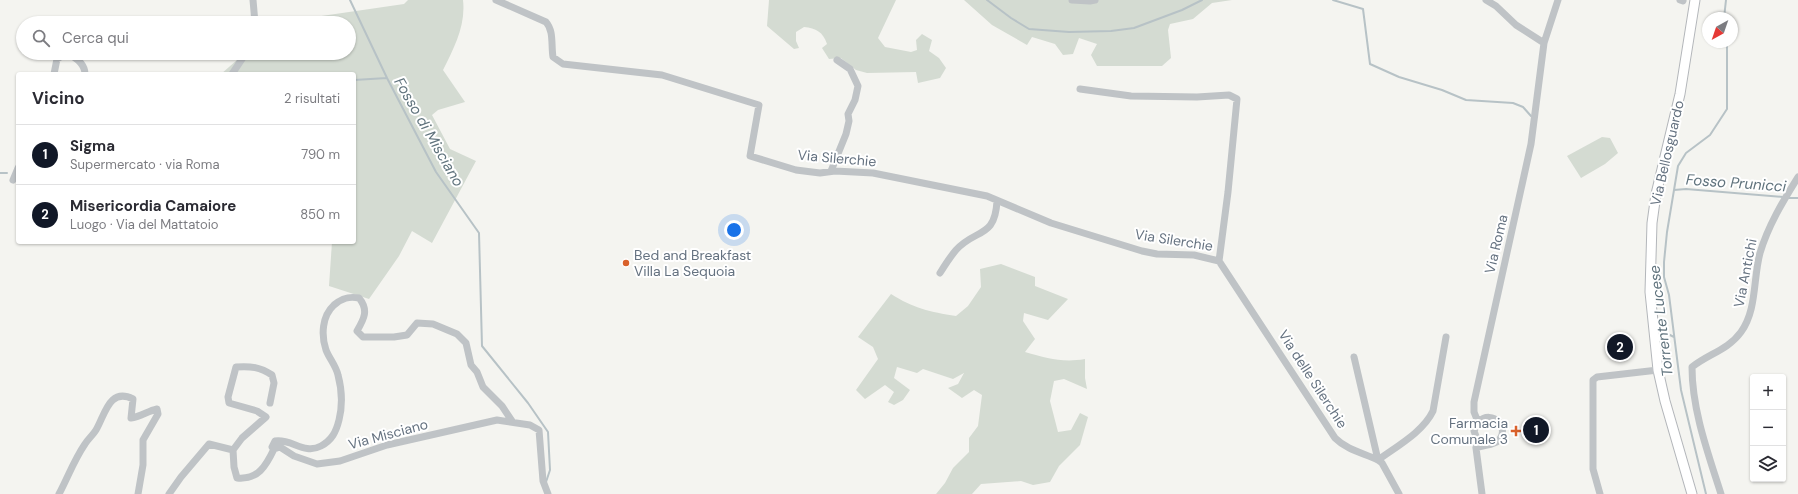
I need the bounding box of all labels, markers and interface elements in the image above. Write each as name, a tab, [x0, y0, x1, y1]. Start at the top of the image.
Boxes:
north arrow	[1702, 12, 1738, 48]
search box	[16, 16, 356, 60]
icon: search	[30, 27, 52, 49]
text: Cerca qui	[62, 28, 129, 48]
water label: Fosso di Misciano	[390, 74, 468, 190]
text: Vicino	[32, 87, 85, 109]
text: 2 risultati	[284, 90, 340, 107]
street label: Via Bellosguardo	[1646, 99, 1688, 207]
text: Sigma	[70, 136, 115, 156]
text: 1	[43, 146, 47, 163]
text: 790 m	[301, 146, 340, 163]
street label: Via Silerchie	[797, 146, 877, 170]
text: Supermercato · via Roma	[70, 156, 220, 173]
water label: Fosso Prunicci	[1685, 170, 1787, 197]
text: Misericordia Camaiore	[70, 196, 236, 216]
text: 2	[41, 206, 49, 223]
text: 850 m	[300, 206, 340, 223]
street label: Via Roma	[1480, 213, 1512, 275]
text: Luogo · Via del Mattatoio	[70, 216, 219, 233]
your location	[724, 220, 744, 240]
street label: Via Silerchie	[1134, 225, 1214, 255]
street label: Via Antichi	[1730, 237, 1760, 309]
place label: Bed and Breakfast Villa La Sequoia	[634, 246, 751, 280]
marker: Bed and Breakfast Villa La Sequoia	[621, 258, 631, 268]
water label: Torrente Lucese	[1644, 264, 1678, 378]
street label: Via delle Silerchie	[1275, 326, 1351, 432]
pin: 2	[1607, 332, 1633, 362]
map controls	[1750, 374, 1786, 482]
button: +	[1750, 374, 1786, 410]
button: −	[1750, 410, 1786, 446]
place label: Farmacia Comunale 3	[1430, 414, 1508, 448]
street label: Via Misciano	[346, 415, 430, 453]
pin: 1	[1523, 415, 1549, 445]
marker: Farmacia Comunale 3	[1511, 426, 1521, 436]
button: layers	[1750, 446, 1786, 482]

